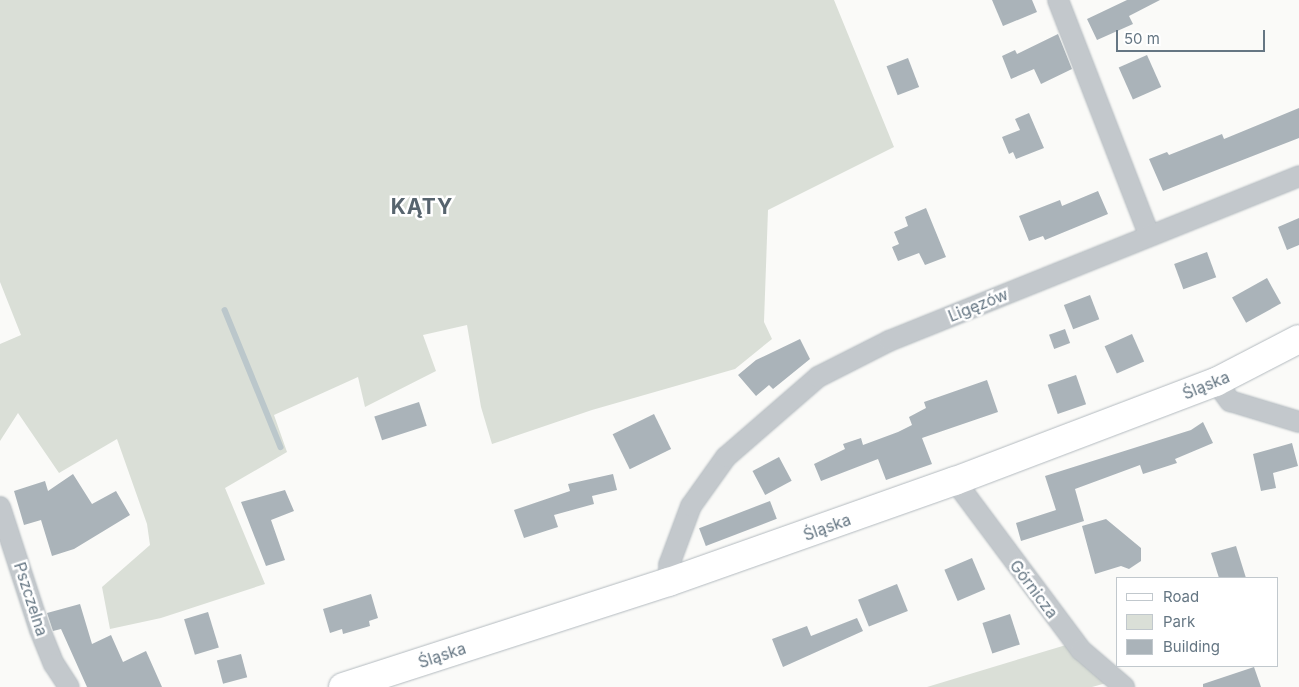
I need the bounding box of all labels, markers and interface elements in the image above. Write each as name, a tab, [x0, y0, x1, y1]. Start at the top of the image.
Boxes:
scale bar	[1119, 20, 1268, 52]
text: 50 m	[1124, 29, 1160, 48]
district label: KĄTY	[390, 194, 454, 220]
street label: Ligęzów	[945, 284, 1011, 326]
street label: Śląska	[1180, 367, 1232, 403]
street label: Śląska	[801, 510, 853, 544]
street label: Górnicza	[1006, 556, 1062, 622]
street label: Pszczelna	[10, 560, 52, 638]
legend	[1116, 577, 1279, 667]
text: Road	[1163, 587, 1199, 606]
text: Park	[1163, 612, 1195, 631]
text: Building	[1163, 637, 1220, 656]
street label: Śląska	[416, 638, 468, 672]

